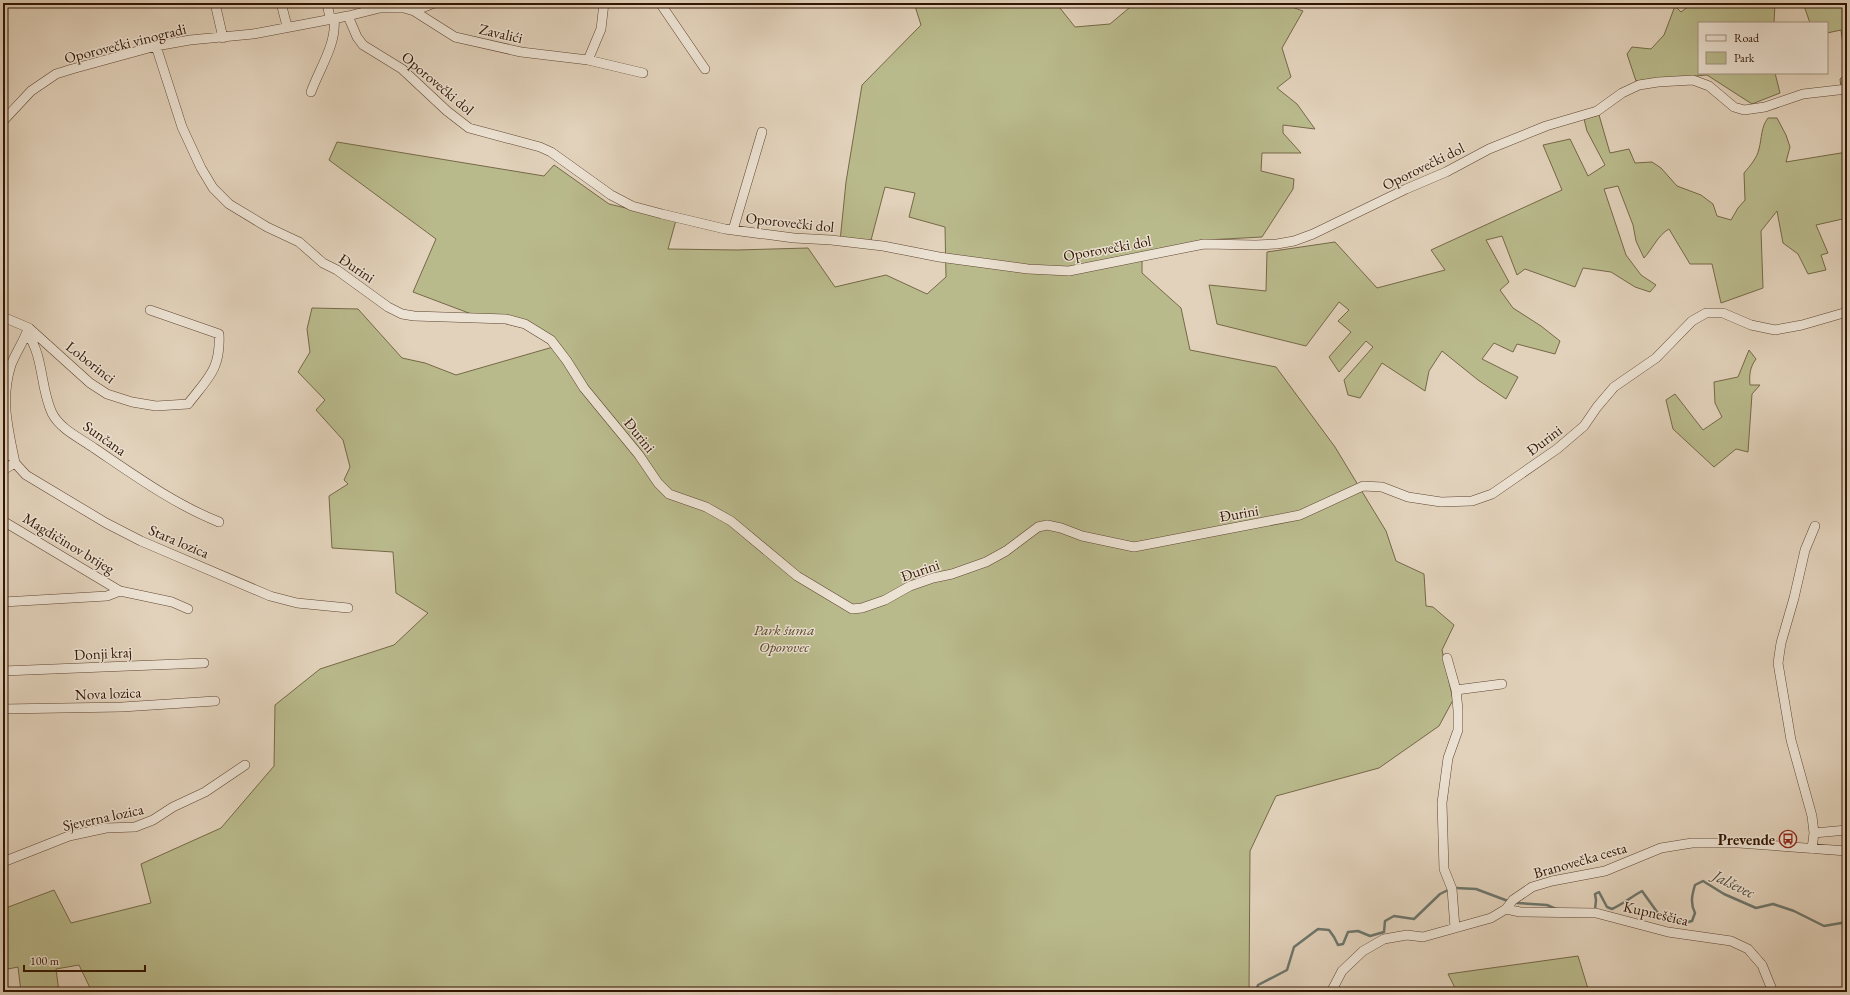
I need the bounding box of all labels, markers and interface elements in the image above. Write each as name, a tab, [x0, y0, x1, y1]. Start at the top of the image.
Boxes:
street label: Oporovečki vinogradi	[62, 19, 188, 67]
street label: Zavalići	[477, 19, 525, 47]
legend	[1698, 22, 1828, 74]
text: Road	[1734, 30, 1760, 46]
street label: Oporovečki dol	[398, 47, 478, 119]
text: Park	[1734, 50, 1755, 66]
street label: Oporovečki dol	[1379, 138, 1468, 194]
street label: Oporovečki dol	[745, 208, 836, 236]
street label: Oporovečki dol	[1062, 231, 1153, 265]
street label: Đurini	[335, 249, 379, 287]
street label: Loborinci	[62, 337, 120, 387]
street label: Đurini	[620, 414, 660, 457]
street label: Sunčana	[80, 416, 130, 460]
street label: Đurini	[1523, 420, 1566, 459]
street label: Đurini	[1218, 500, 1260, 526]
street label: Magdičinov brijeg	[20, 508, 119, 578]
street label: Stara lozica	[146, 520, 212, 562]
street label: Đurini	[898, 554, 942, 585]
park label: Park šuma Oporovec	[753, 620, 815, 656]
street label: Donji kraj	[74, 642, 132, 664]
street label: Nova lozica	[74, 682, 142, 704]
street label: Sjeverna lozica	[61, 799, 145, 835]
bus stop icon: Prevende	[1778, 829, 1798, 849]
place label: Prevende	[1718, 830, 1775, 849]
street label: Branovečka cesta	[1531, 838, 1629, 882]
water label: Jalševec	[1707, 864, 1759, 903]
street label: Kupneščica	[1622, 896, 1690, 930]
scale bar	[24, 947, 145, 973]
text: 100 m	[30, 953, 60, 969]

